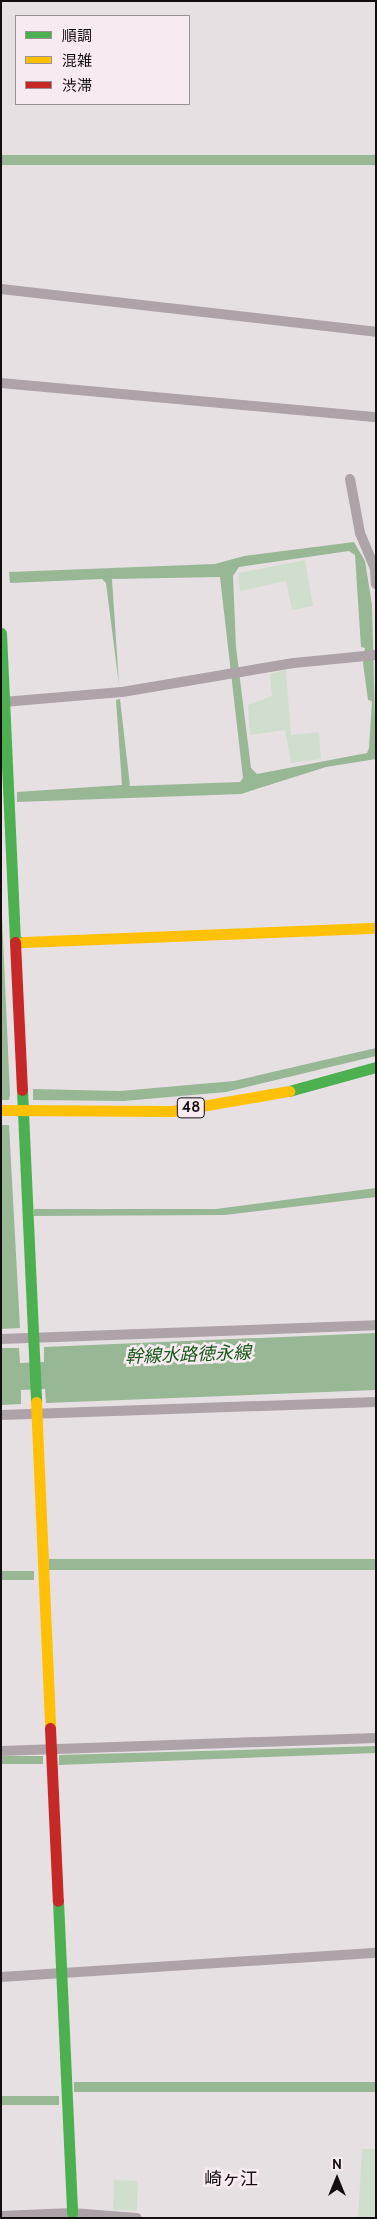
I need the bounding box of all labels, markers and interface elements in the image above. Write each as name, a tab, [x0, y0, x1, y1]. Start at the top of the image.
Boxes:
legend	[15, 15, 190, 105]
text: 順調	[62, 27, 92, 45]
text: 混雑	[62, 52, 92, 70]
text: 渋滞	[62, 77, 92, 95]
road number: 48	[176, 1096, 206, 1120]
water label: 幹線水路徳永線	[125, 1342, 251, 1368]
north arrow	[312, 2154, 362, 2204]
text: N	[332, 2155, 342, 2173]
district label: 崎ヶ江	[204, 2168, 258, 2190]

